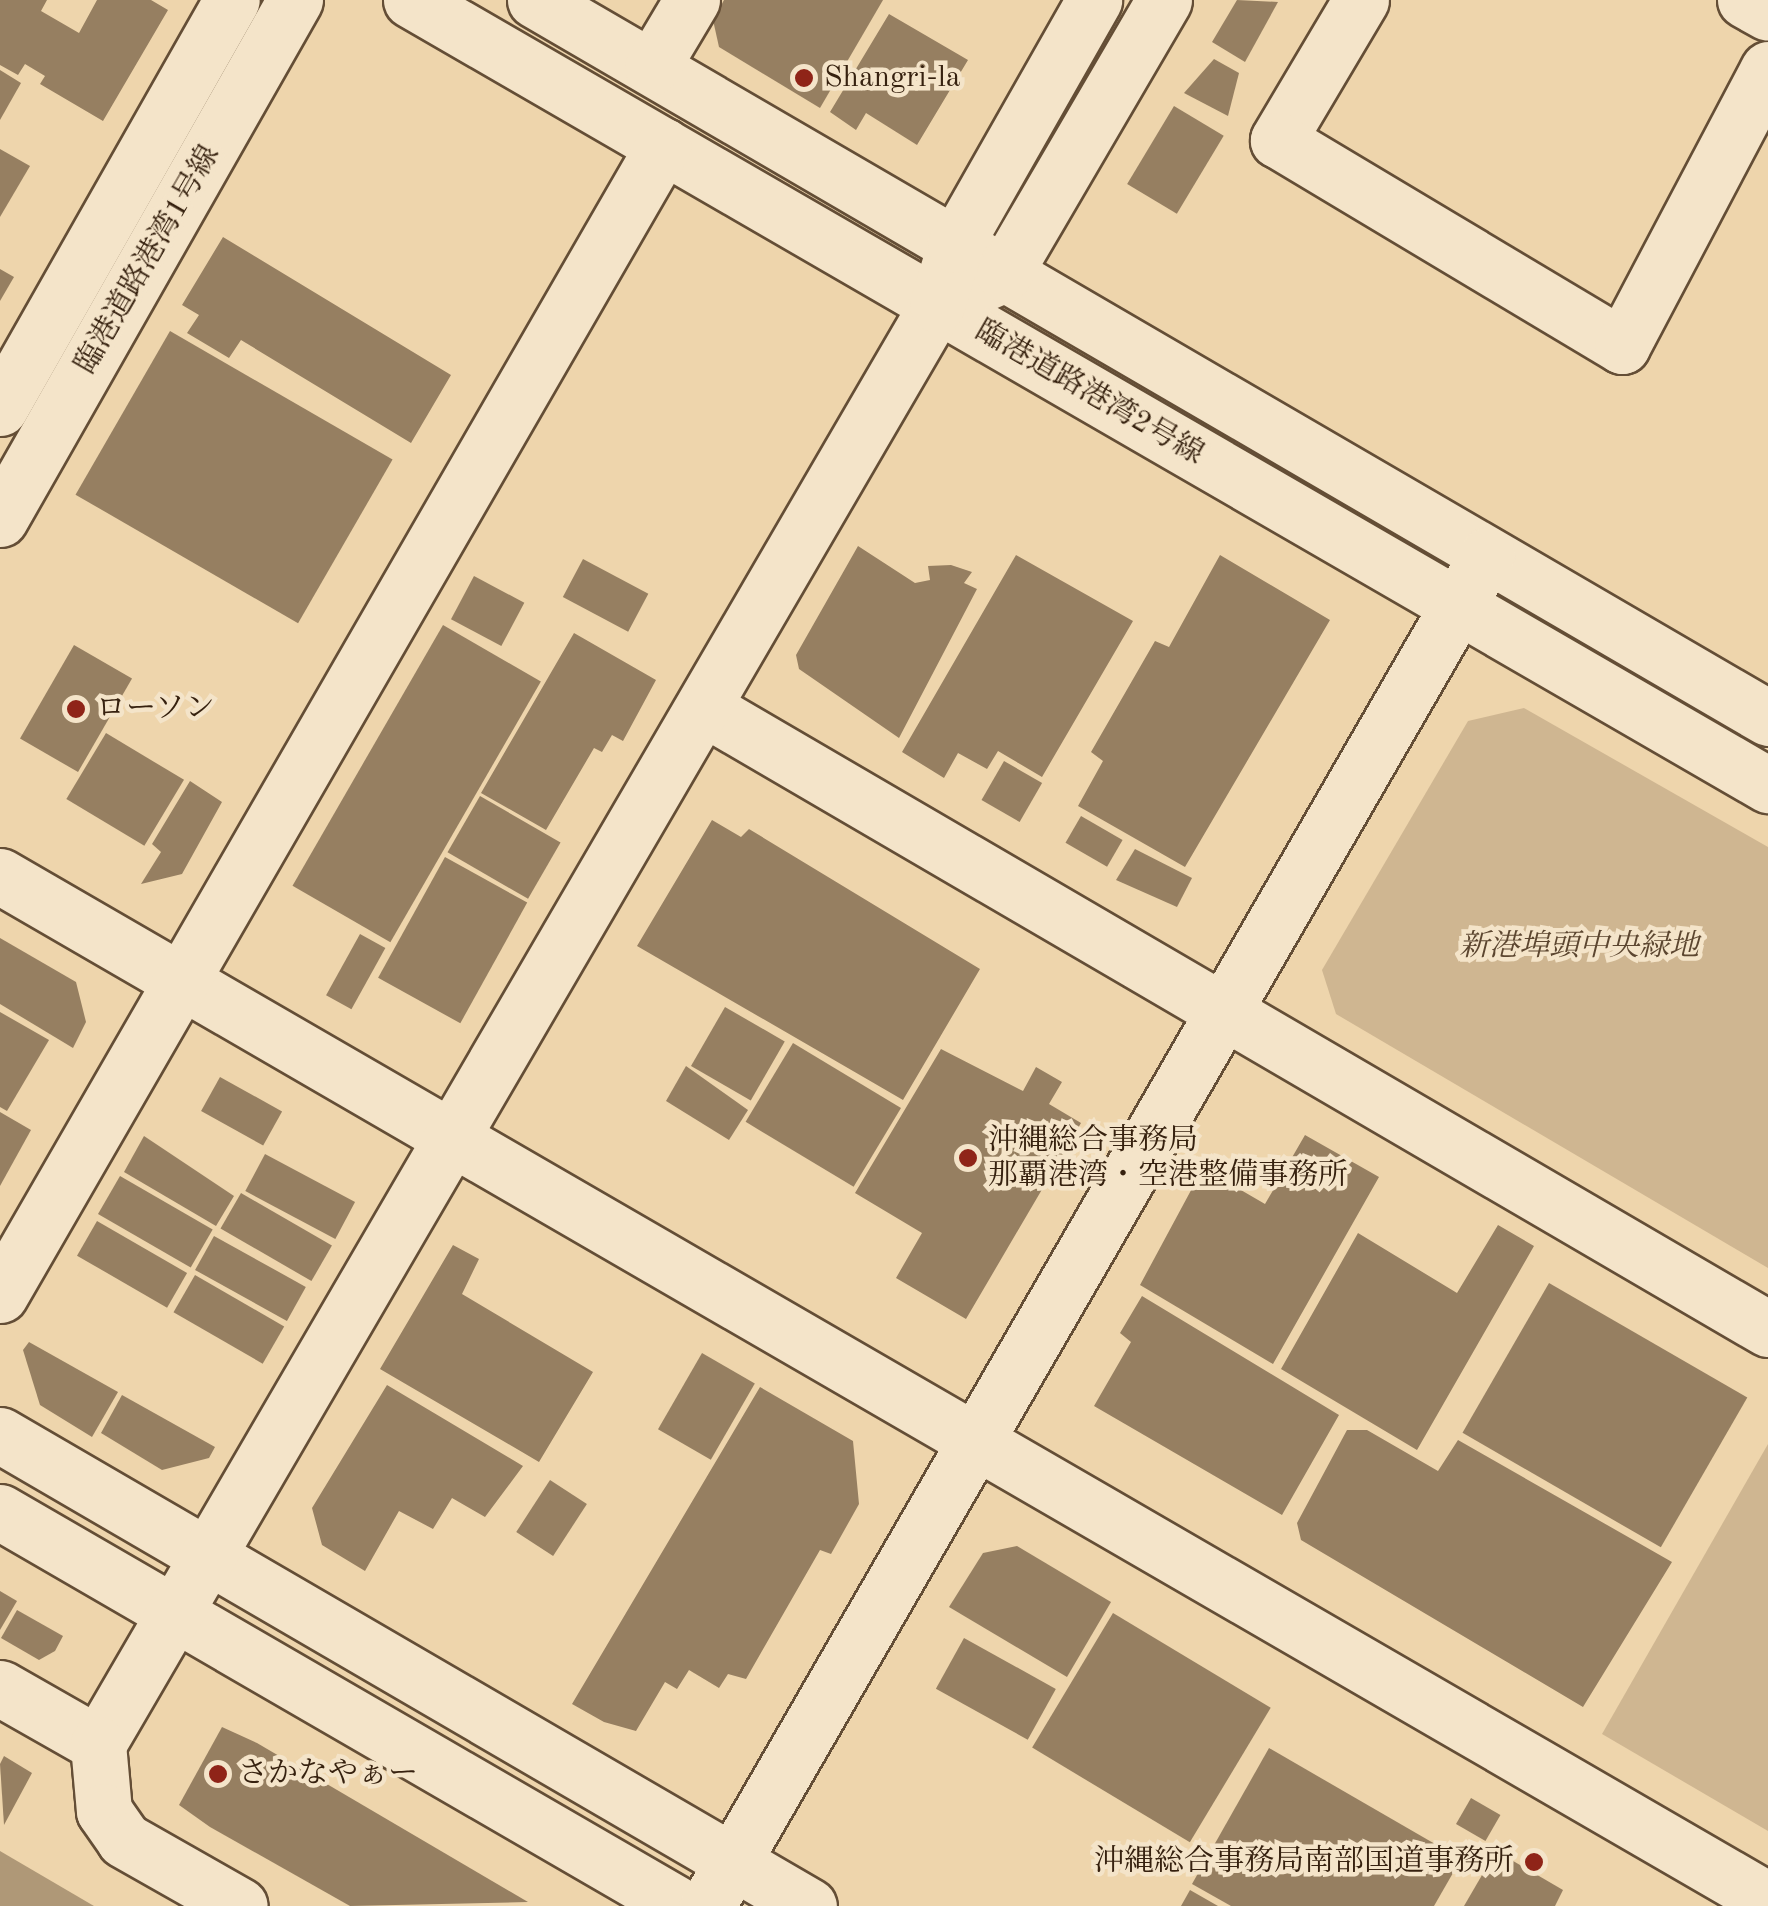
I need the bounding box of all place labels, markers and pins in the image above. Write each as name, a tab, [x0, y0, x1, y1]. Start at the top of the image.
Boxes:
place label: Shangri-la	[824, 60, 961, 96]
marker: Shangri-la	[793, 67, 815, 89]
place label: ローソン	[96, 691, 216, 727]
marker: ローソン	[65, 698, 87, 720]
place label: 沖縄総合事務局 那覇港湾・空港整備事務所	[988, 1123, 1348, 1194]
marker: 沖縄総合事務局 那覇港湾・空港整備事務所	[957, 1147, 979, 1169]
place label: さかなやぁー	[238, 1756, 418, 1792]
marker: さかなやぁー	[207, 1763, 229, 1785]
place label: 沖縄総合事務局南部国道事務所	[1094, 1844, 1514, 1880]
marker: 沖縄総合事務局南部国道事務所	[1523, 1851, 1545, 1873]

